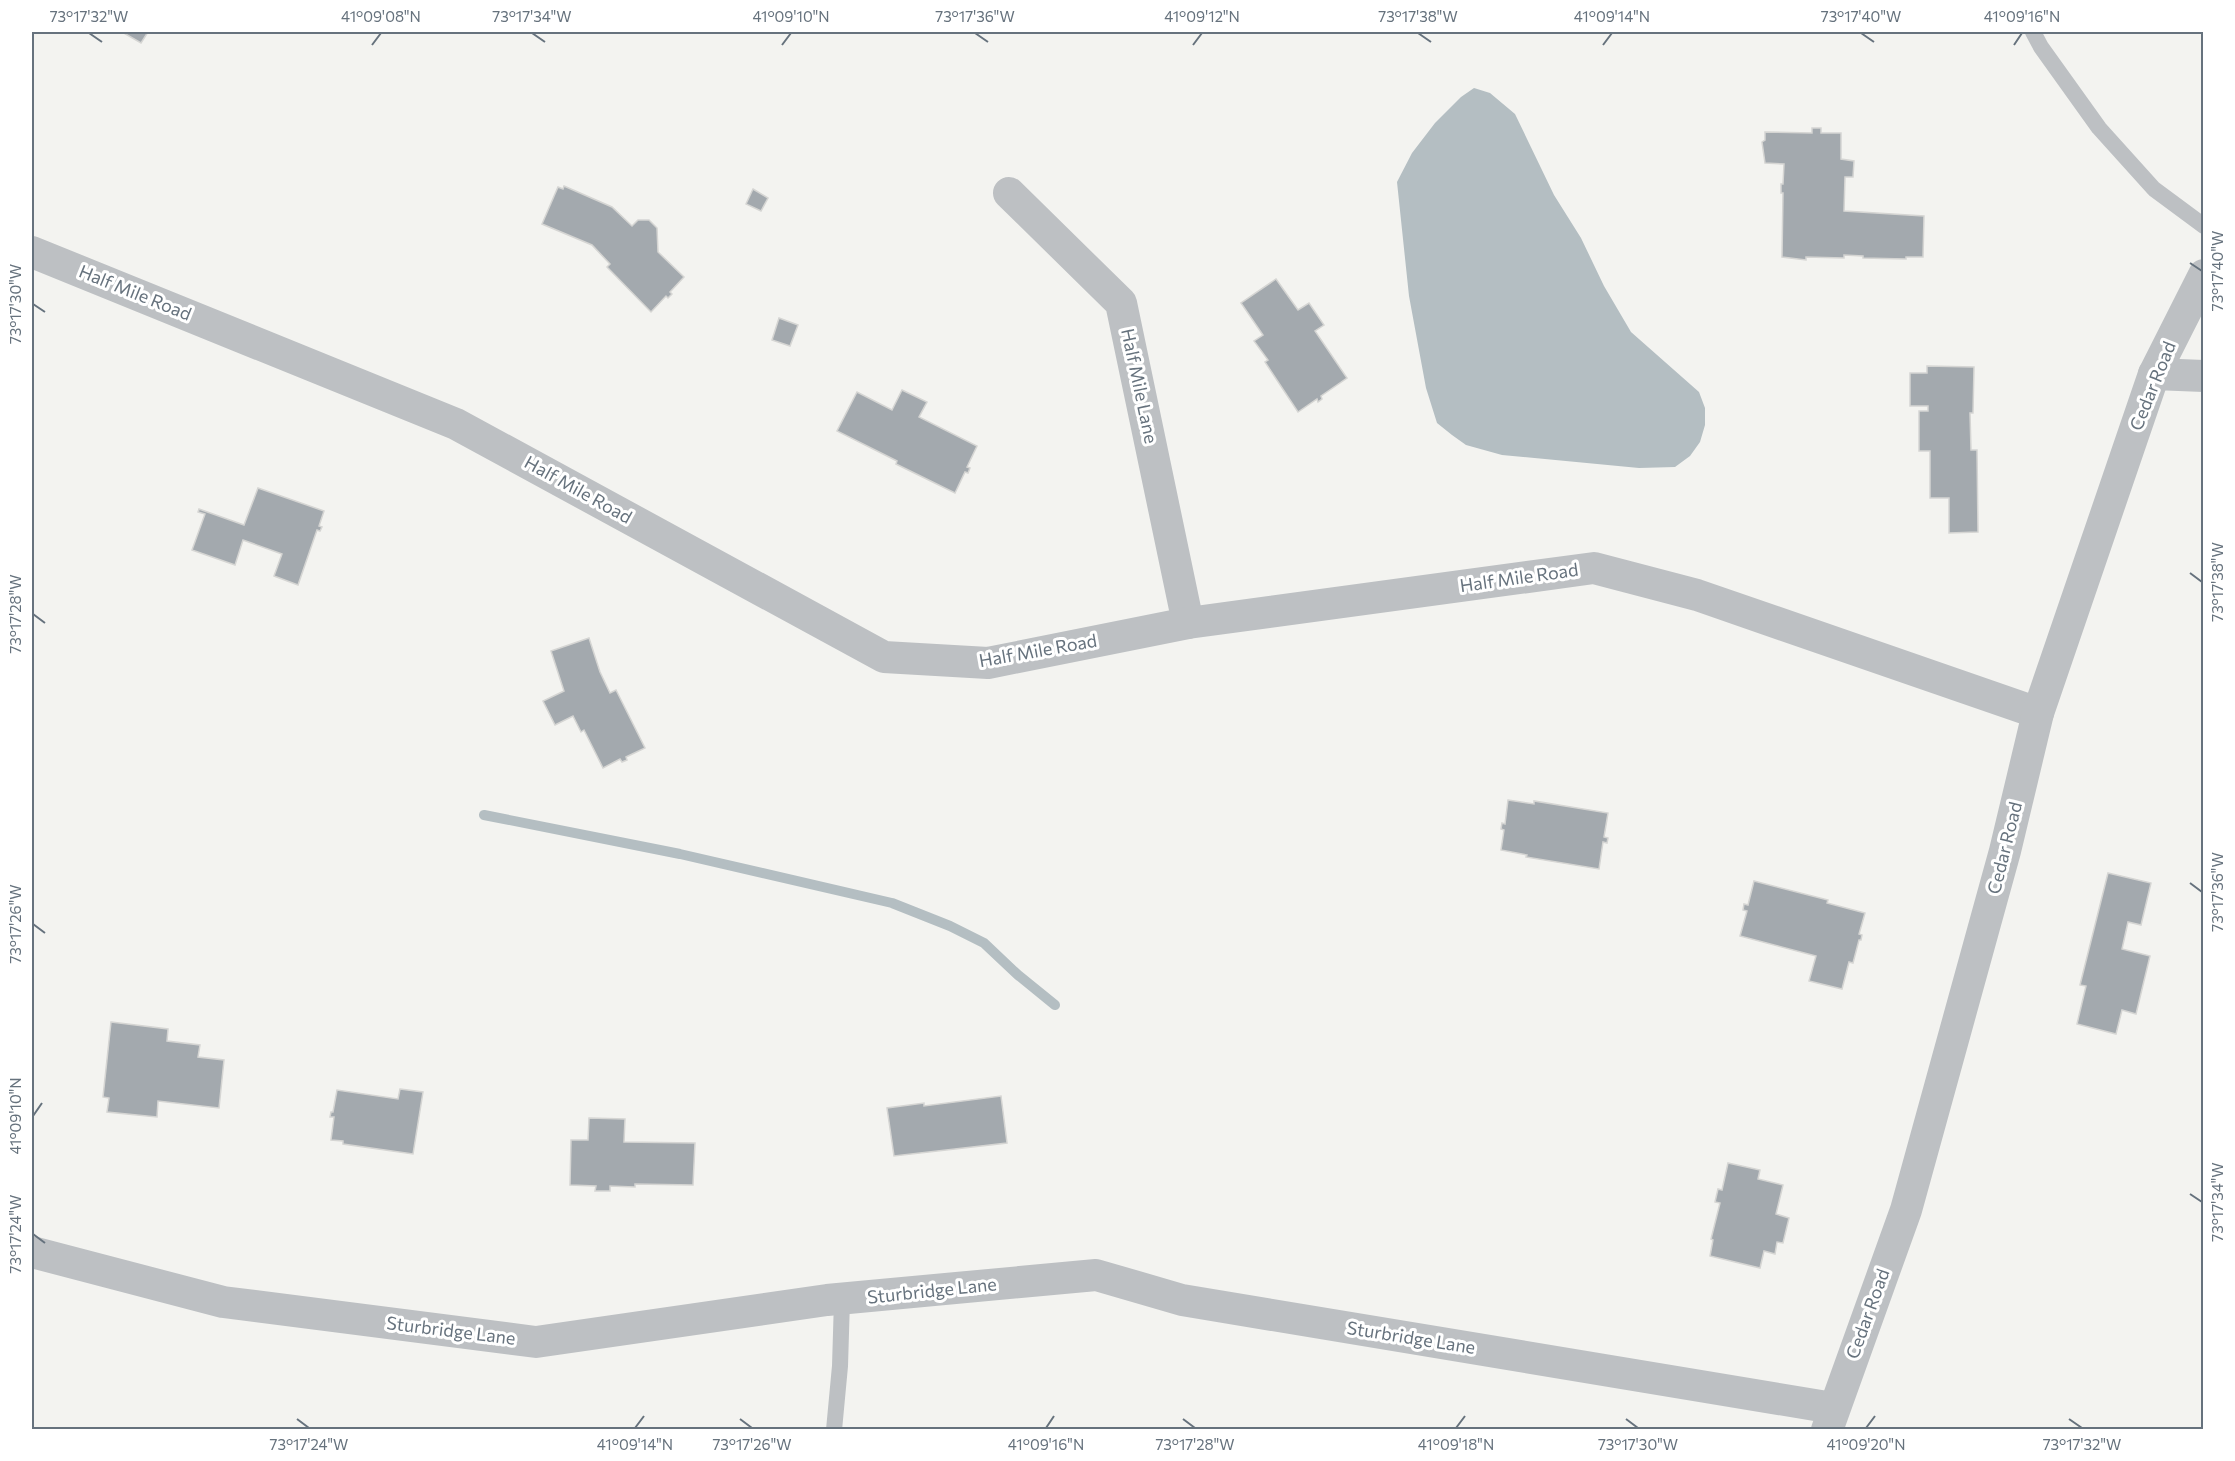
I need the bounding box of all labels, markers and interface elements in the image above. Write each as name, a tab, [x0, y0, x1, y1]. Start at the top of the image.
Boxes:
text: 73°17'32"W	[50, 7, 128, 25]
text: 41°09'08"N	[341, 7, 421, 25]
text: 73°17'34"W	[492, 7, 572, 25]
text: 41°09'10"N	[752, 7, 830, 25]
text: 73°17'36"W	[935, 7, 1015, 25]
text: 41°09'12"N	[1164, 7, 1240, 25]
text: 73°17'38"W	[1378, 7, 1458, 25]
text: 41°09'14"N	[1574, 7, 1650, 25]
text: 73°17'40"W	[1821, 7, 1901, 25]
text: 41°09'16"N	[1984, 7, 2060, 25]
text: 73°17'40"W	[2208, 231, 2226, 311]
street label: Half Mile Road	[76, 259, 195, 325]
text: 73°17'30"W	[6, 264, 24, 344]
street label: Half Mile Lane	[1117, 326, 1163, 445]
street label: Cedar Road	[2124, 338, 2180, 433]
street label: Half Mile Road	[521, 451, 636, 528]
text: 73°17'38"W	[2208, 542, 2226, 622]
street label: Half Mile Road	[1458, 558, 1580, 596]
text: 73°17'28"W	[6, 574, 24, 654]
street label: Half Mile Road	[977, 629, 1099, 671]
street label: Cedar Road	[1982, 799, 2026, 896]
text: 73°17'36"W	[2208, 852, 2226, 932]
text: 73°17'26"W	[6, 884, 24, 964]
text: 41°09'10"N	[6, 1077, 24, 1155]
text: 73°17'34"W	[2208, 1162, 2226, 1242]
text: 73°17'24"W	[6, 1195, 24, 1273]
street label: Cedar Road	[1841, 1266, 1894, 1362]
street label: Sturbridge Lane	[866, 1272, 998, 1308]
street label: Sturbridge Lane	[385, 1311, 517, 1349]
street label: Sturbridge Lane	[1345, 1316, 1477, 1358]
text: 73°17'24"W	[270, 1435, 348, 1453]
text: 41°09'14"N	[597, 1435, 673, 1453]
text: 73°17'26"W	[712, 1435, 792, 1453]
text: 41°09'16"N	[1008, 1435, 1084, 1453]
text: 73°17'28"W	[1155, 1435, 1235, 1453]
text: 41°09'18"N	[1418, 1435, 1494, 1453]
text: 73°17'30"W	[1598, 1435, 1678, 1453]
text: 41°09'20"N	[1826, 1435, 1906, 1453]
text: 73°17'32"W	[2043, 1435, 2121, 1453]

